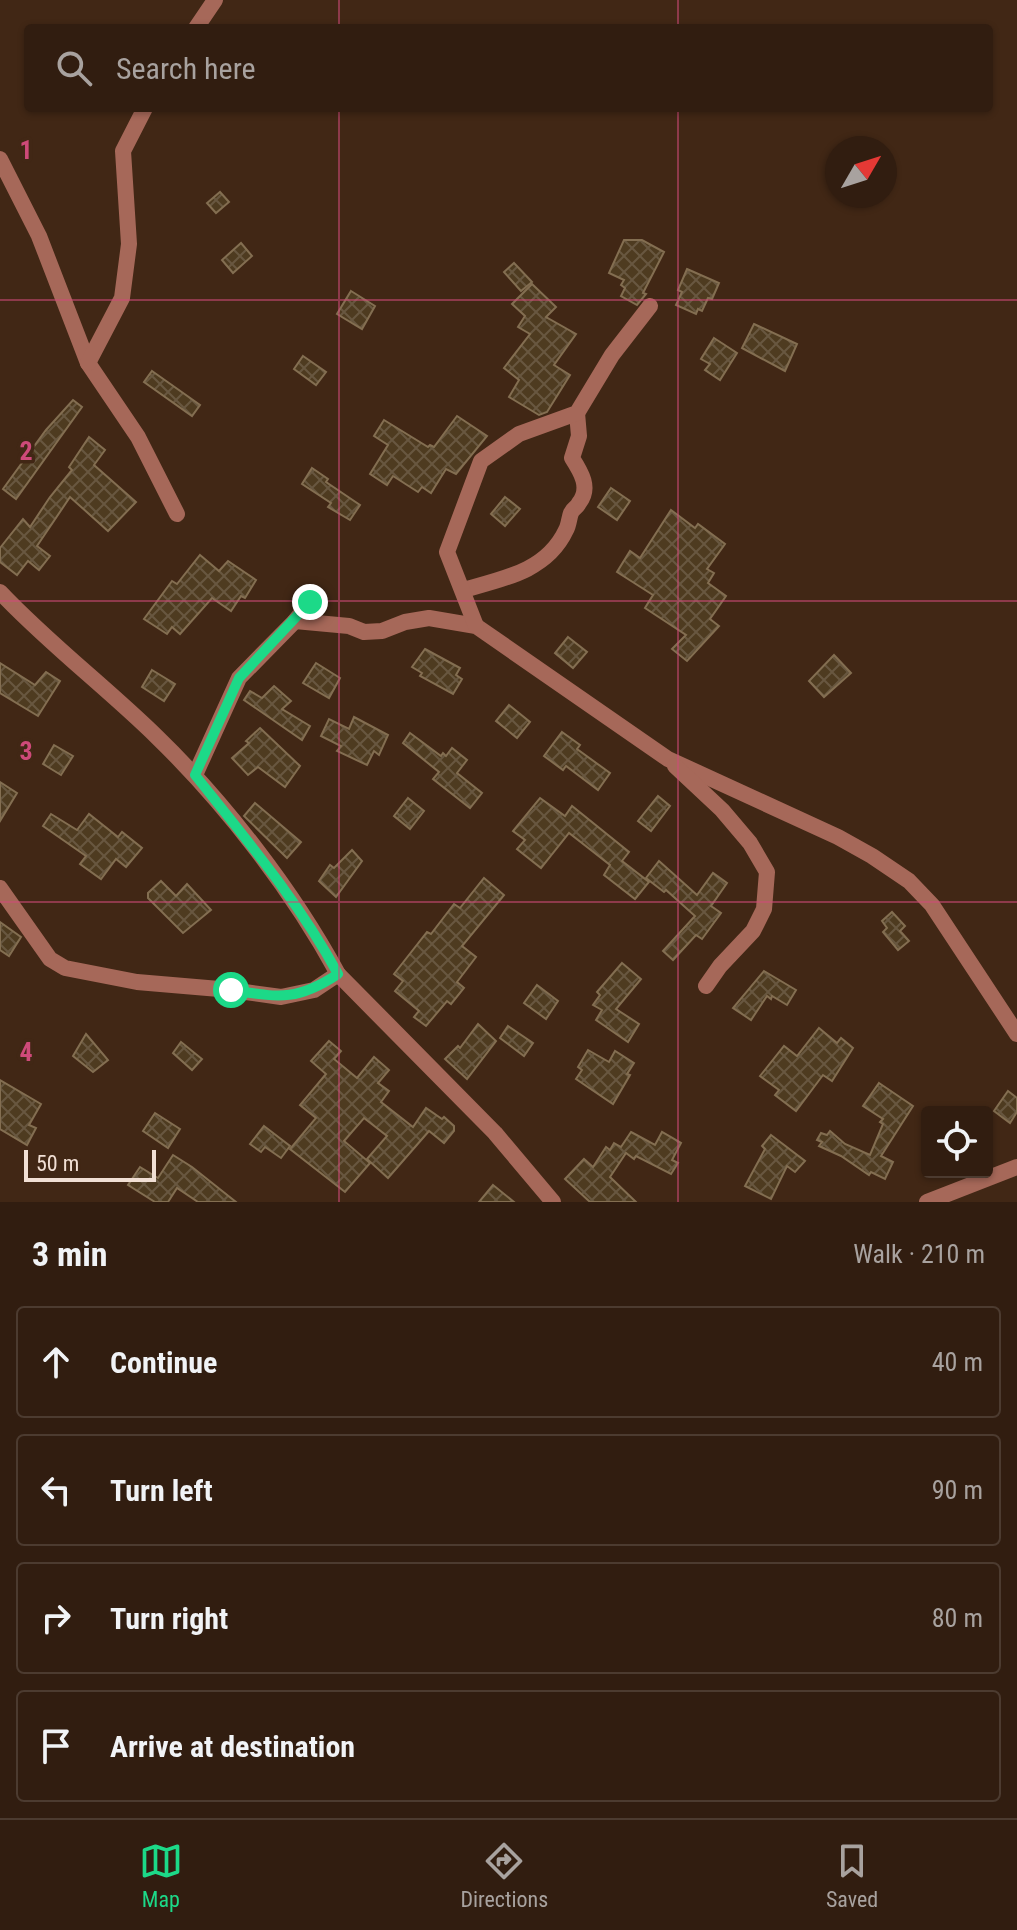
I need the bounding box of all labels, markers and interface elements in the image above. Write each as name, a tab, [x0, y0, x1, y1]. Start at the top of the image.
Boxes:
search box	[24, 24, 993, 112]
icon: search	[52, 46, 96, 90]
text: Search here	[116, 51, 256, 86]
text: 1	[19, 135, 33, 165]
north arrow	[825, 136, 897, 208]
text: 2	[19, 436, 33, 466]
route end	[292, 584, 328, 620]
text: 3	[19, 736, 33, 766]
route start	[213, 972, 249, 1008]
text: 4	[19, 1037, 33, 1067]
map controls	[921, 1106, 993, 1178]
button: locate	[921, 1106, 993, 1178]
scale bar	[24, 1146, 156, 1182]
text: 50 m	[36, 1151, 79, 1176]
text: 3 min	[32, 1234, 108, 1274]
text: Walk · 210 m	[853, 1239, 985, 1269]
icon: ahead	[34, 1340, 78, 1384]
text: Continue	[110, 1345, 217, 1380]
text: 40 m	[932, 1347, 983, 1377]
icon: left	[34, 1468, 78, 1512]
text: Turn left	[110, 1473, 213, 1508]
text: 90 m	[932, 1475, 983, 1505]
icon: right	[34, 1596, 78, 1640]
text: Turn right	[110, 1601, 228, 1636]
text: 80 m	[932, 1603, 983, 1633]
icon: arrive	[34, 1724, 78, 1768]
text: Arrive at destination	[110, 1729, 355, 1764]
tab: Map	[139, 1839, 183, 1912]
tab: Directions	[460, 1839, 548, 1912]
tab: Saved	[826, 1839, 878, 1912]

